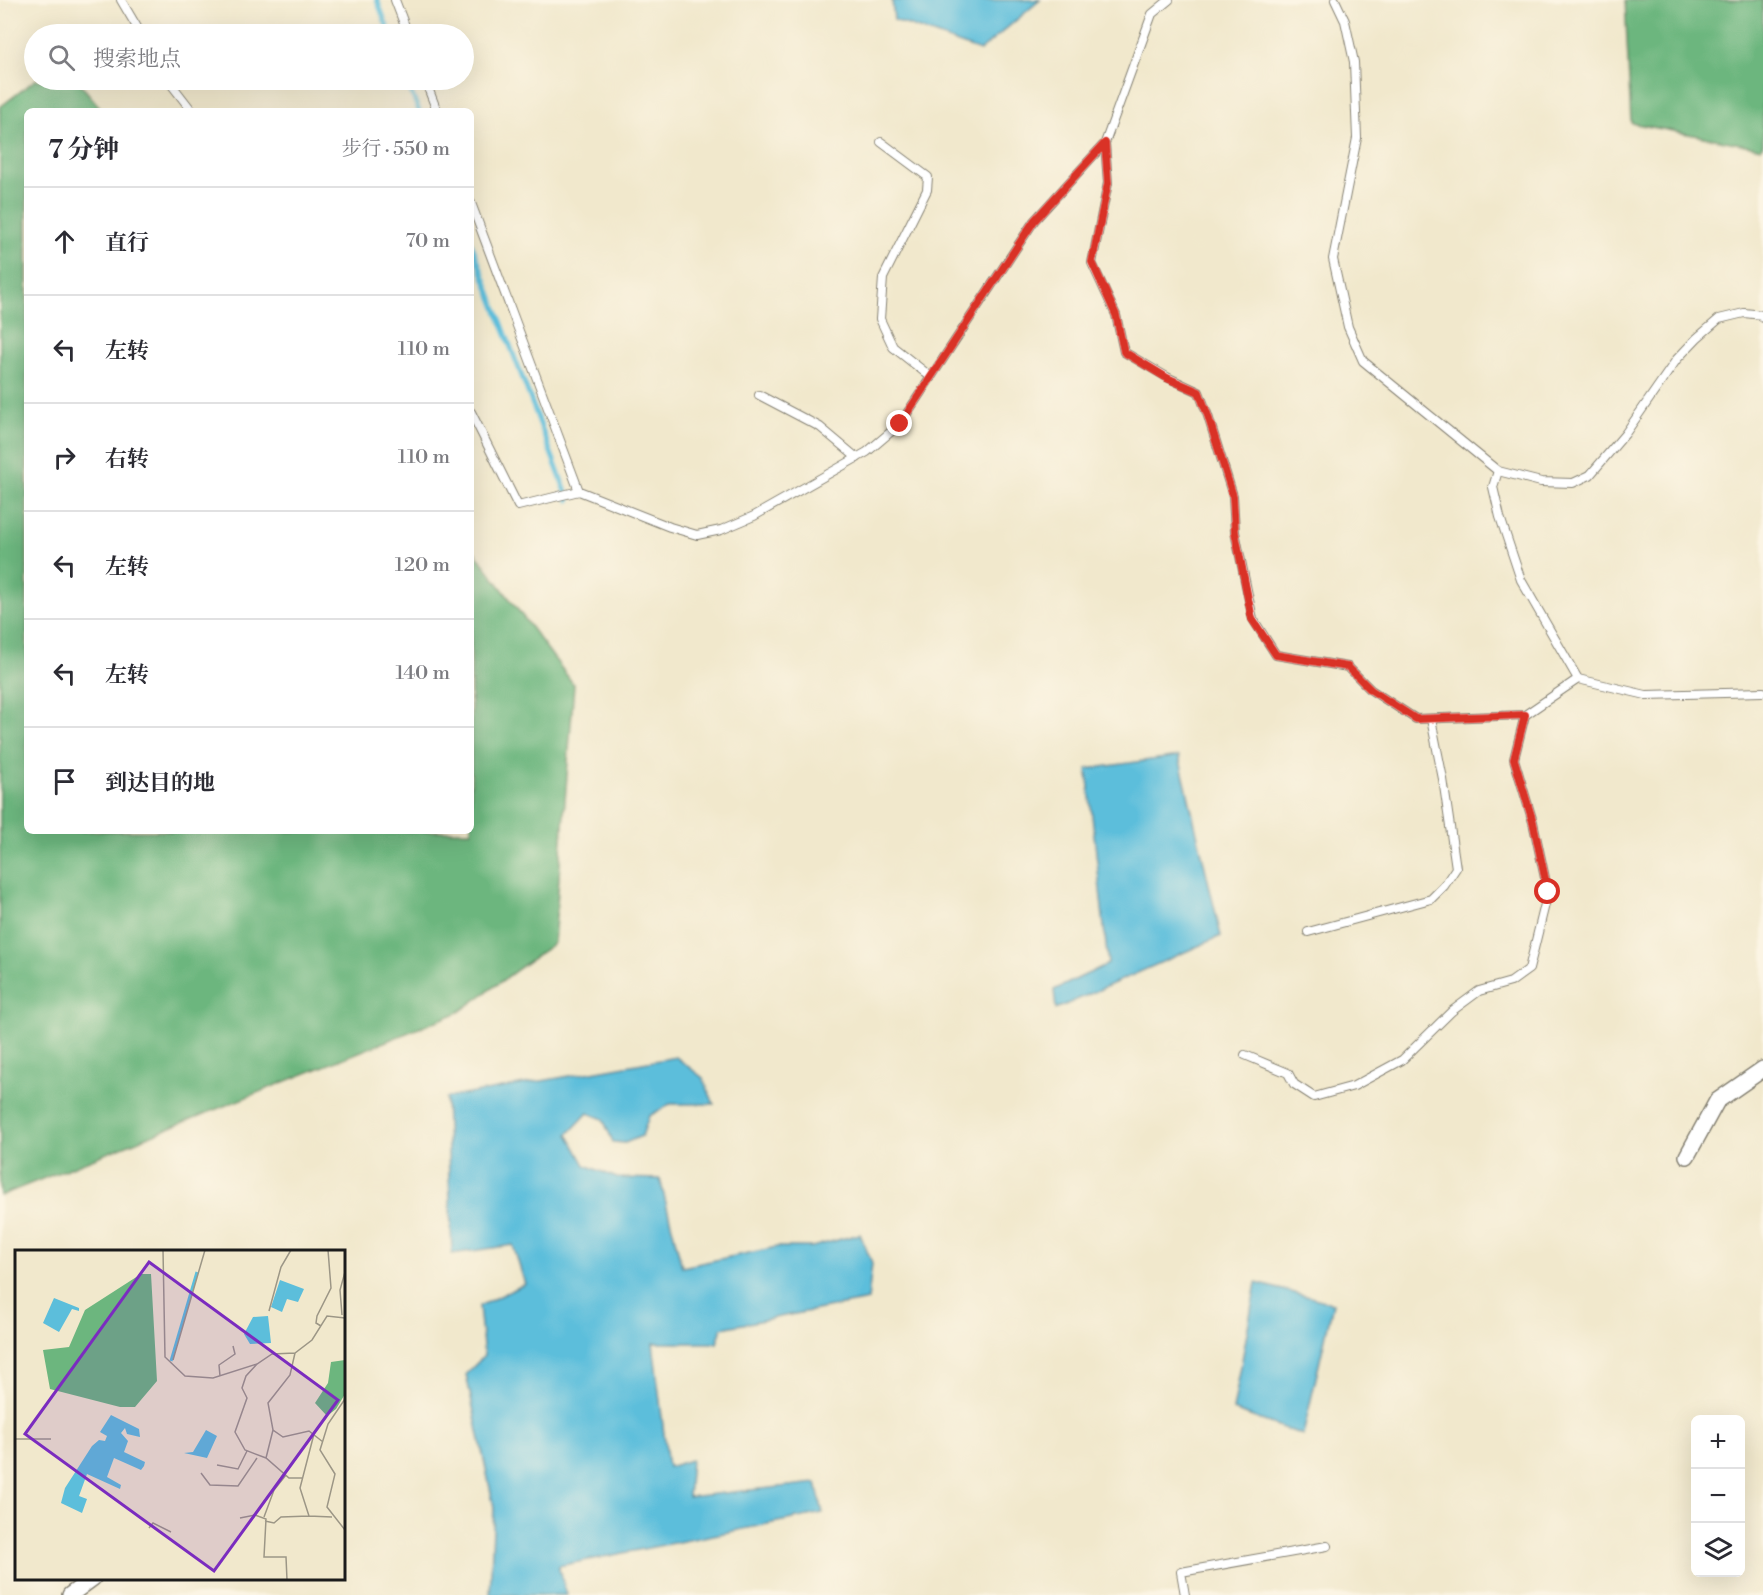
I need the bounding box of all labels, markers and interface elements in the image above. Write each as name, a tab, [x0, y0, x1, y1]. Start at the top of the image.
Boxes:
search box	[24, 24, 474, 90]
icon: search	[45, 41, 78, 74]
text: 搜索地点	[93, 46, 181, 73]
text: 7 分钟	[48, 134, 120, 166]
text: 步行 · 550 m	[342, 137, 450, 162]
icon: ahead	[48, 225, 81, 258]
text: 70 m	[406, 229, 450, 254]
text: 直行	[105, 230, 149, 257]
icon: left	[48, 333, 81, 366]
text: 110 m	[398, 337, 450, 362]
text: 左转	[105, 338, 149, 365]
route end	[886, 410, 912, 436]
icon: right	[48, 441, 81, 474]
text: 110 m	[398, 445, 450, 470]
text: 右转	[105, 446, 149, 473]
icon: left	[48, 549, 81, 582]
text: 120 m	[395, 553, 450, 578]
text: 左转	[105, 554, 149, 581]
icon: left	[48, 657, 81, 690]
text: 140 m	[395, 661, 450, 686]
text: 左转	[105, 662, 149, 689]
icon: arrive	[48, 765, 81, 798]
text: 到达目的地	[105, 770, 215, 797]
route start	[1534, 878, 1560, 904]
inset map	[15, 1250, 345, 1580]
map controls	[1691, 1415, 1745, 1577]
button: +	[1691, 1415, 1745, 1469]
button: −	[1691, 1469, 1745, 1523]
button: layers	[1691, 1523, 1745, 1577]

